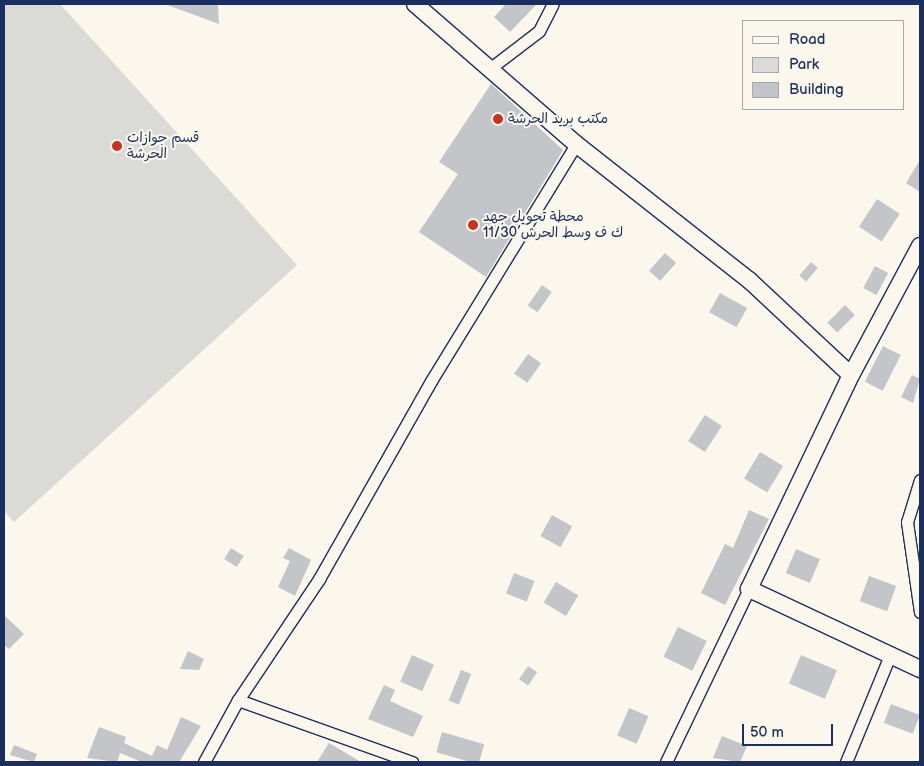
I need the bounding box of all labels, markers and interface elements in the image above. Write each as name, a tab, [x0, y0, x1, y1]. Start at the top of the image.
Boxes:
legend	[742, 20, 904, 110]
text: Road	[789, 30, 825, 49]
text: Park	[789, 55, 819, 74]
text: Building	[789, 80, 844, 99]
place label: مكتب بريد الحرشة	[508, 111, 608, 127]
marker: مكتب بريد الحرشة	[492, 113, 504, 125]
place label: قسم جوازات الحرشة	[127, 130, 199, 162]
marker: قسم جوازات الحرشة	[111, 140, 123, 152]
place label: محطة تحويل جهد 11/30 ك ف وسط الحرش	[483, 209, 623, 242]
marker: محطة تحويل جهد 11/30 ك ف وسط الحرش	[467, 219, 479, 231]
scale bar	[744, 714, 835, 746]
text: 50 m	[750, 723, 784, 742]

